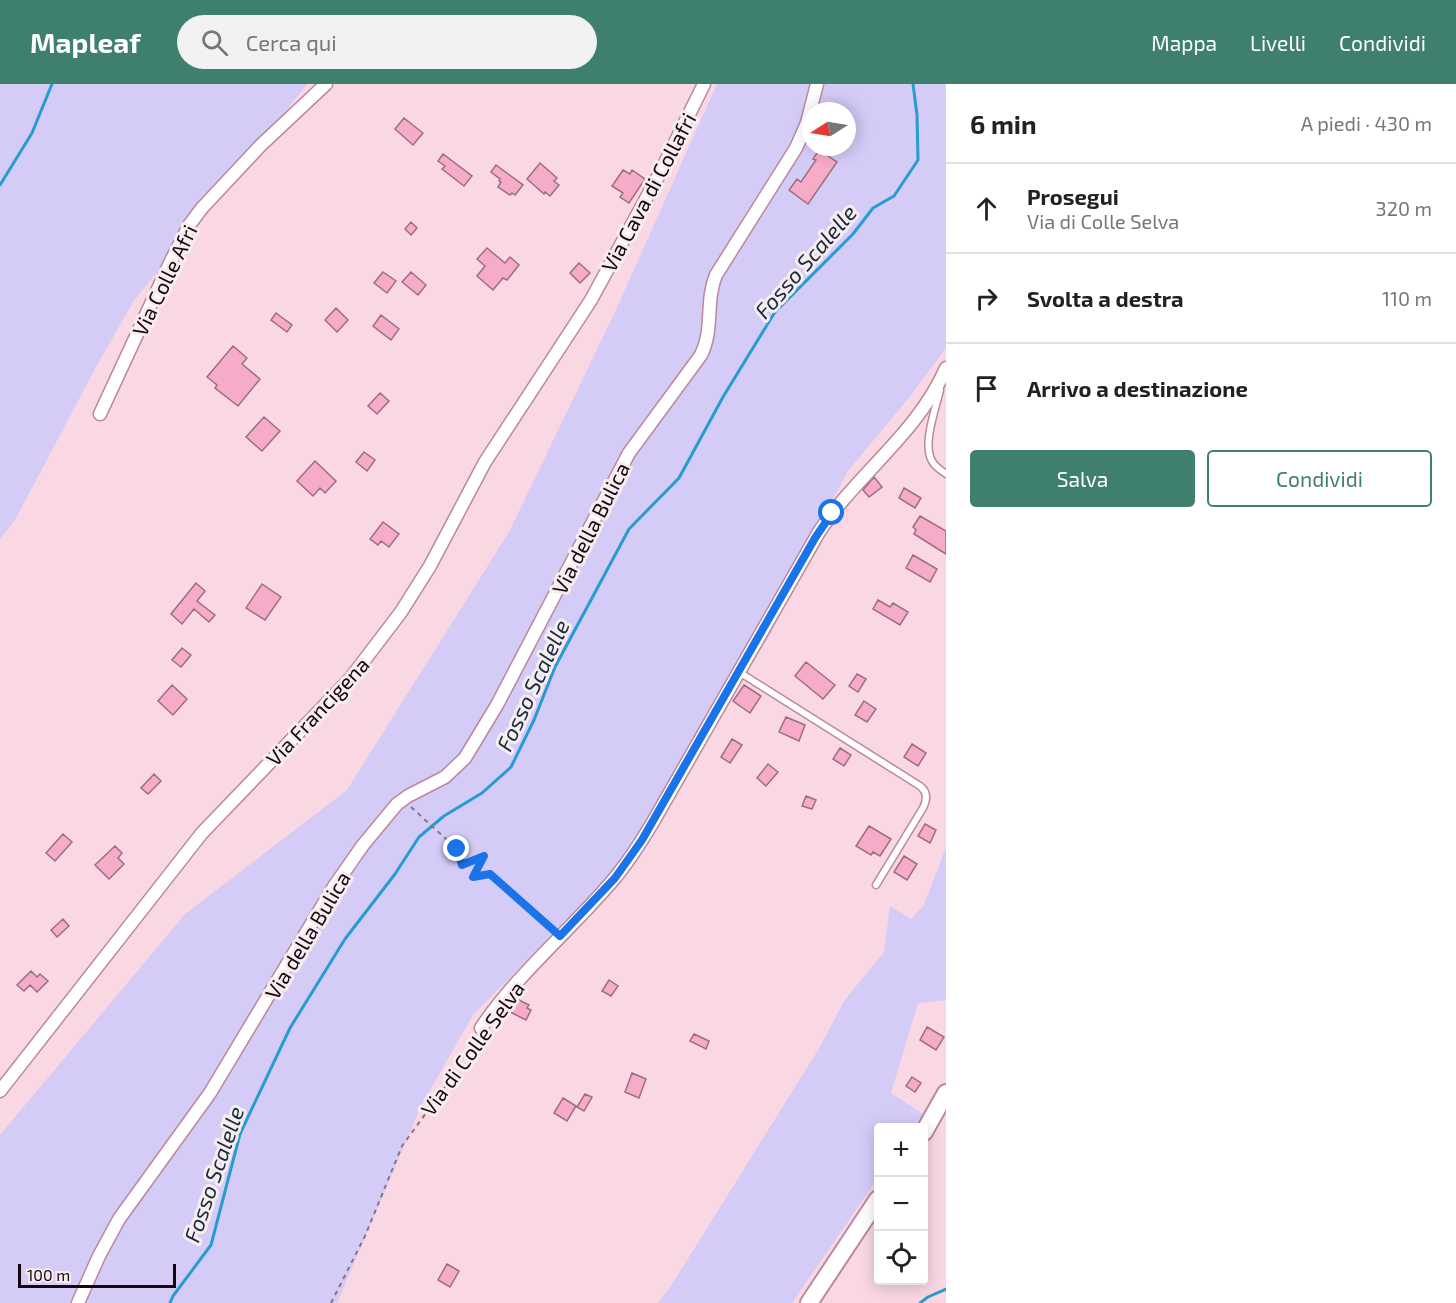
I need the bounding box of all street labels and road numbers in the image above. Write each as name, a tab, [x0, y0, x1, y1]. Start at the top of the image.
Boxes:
street label: Via Cava di Collafri	[596, 108, 700, 276]
street label: Via Colle Afri	[126, 220, 202, 340]
street label: Via della Bulica	[546, 458, 634, 598]
street label: Via Francigena	[260, 651, 374, 771]
street label: Via della Bulica	[259, 867, 355, 1003]
street label: Via di Colle Selva	[415, 976, 529, 1120]

